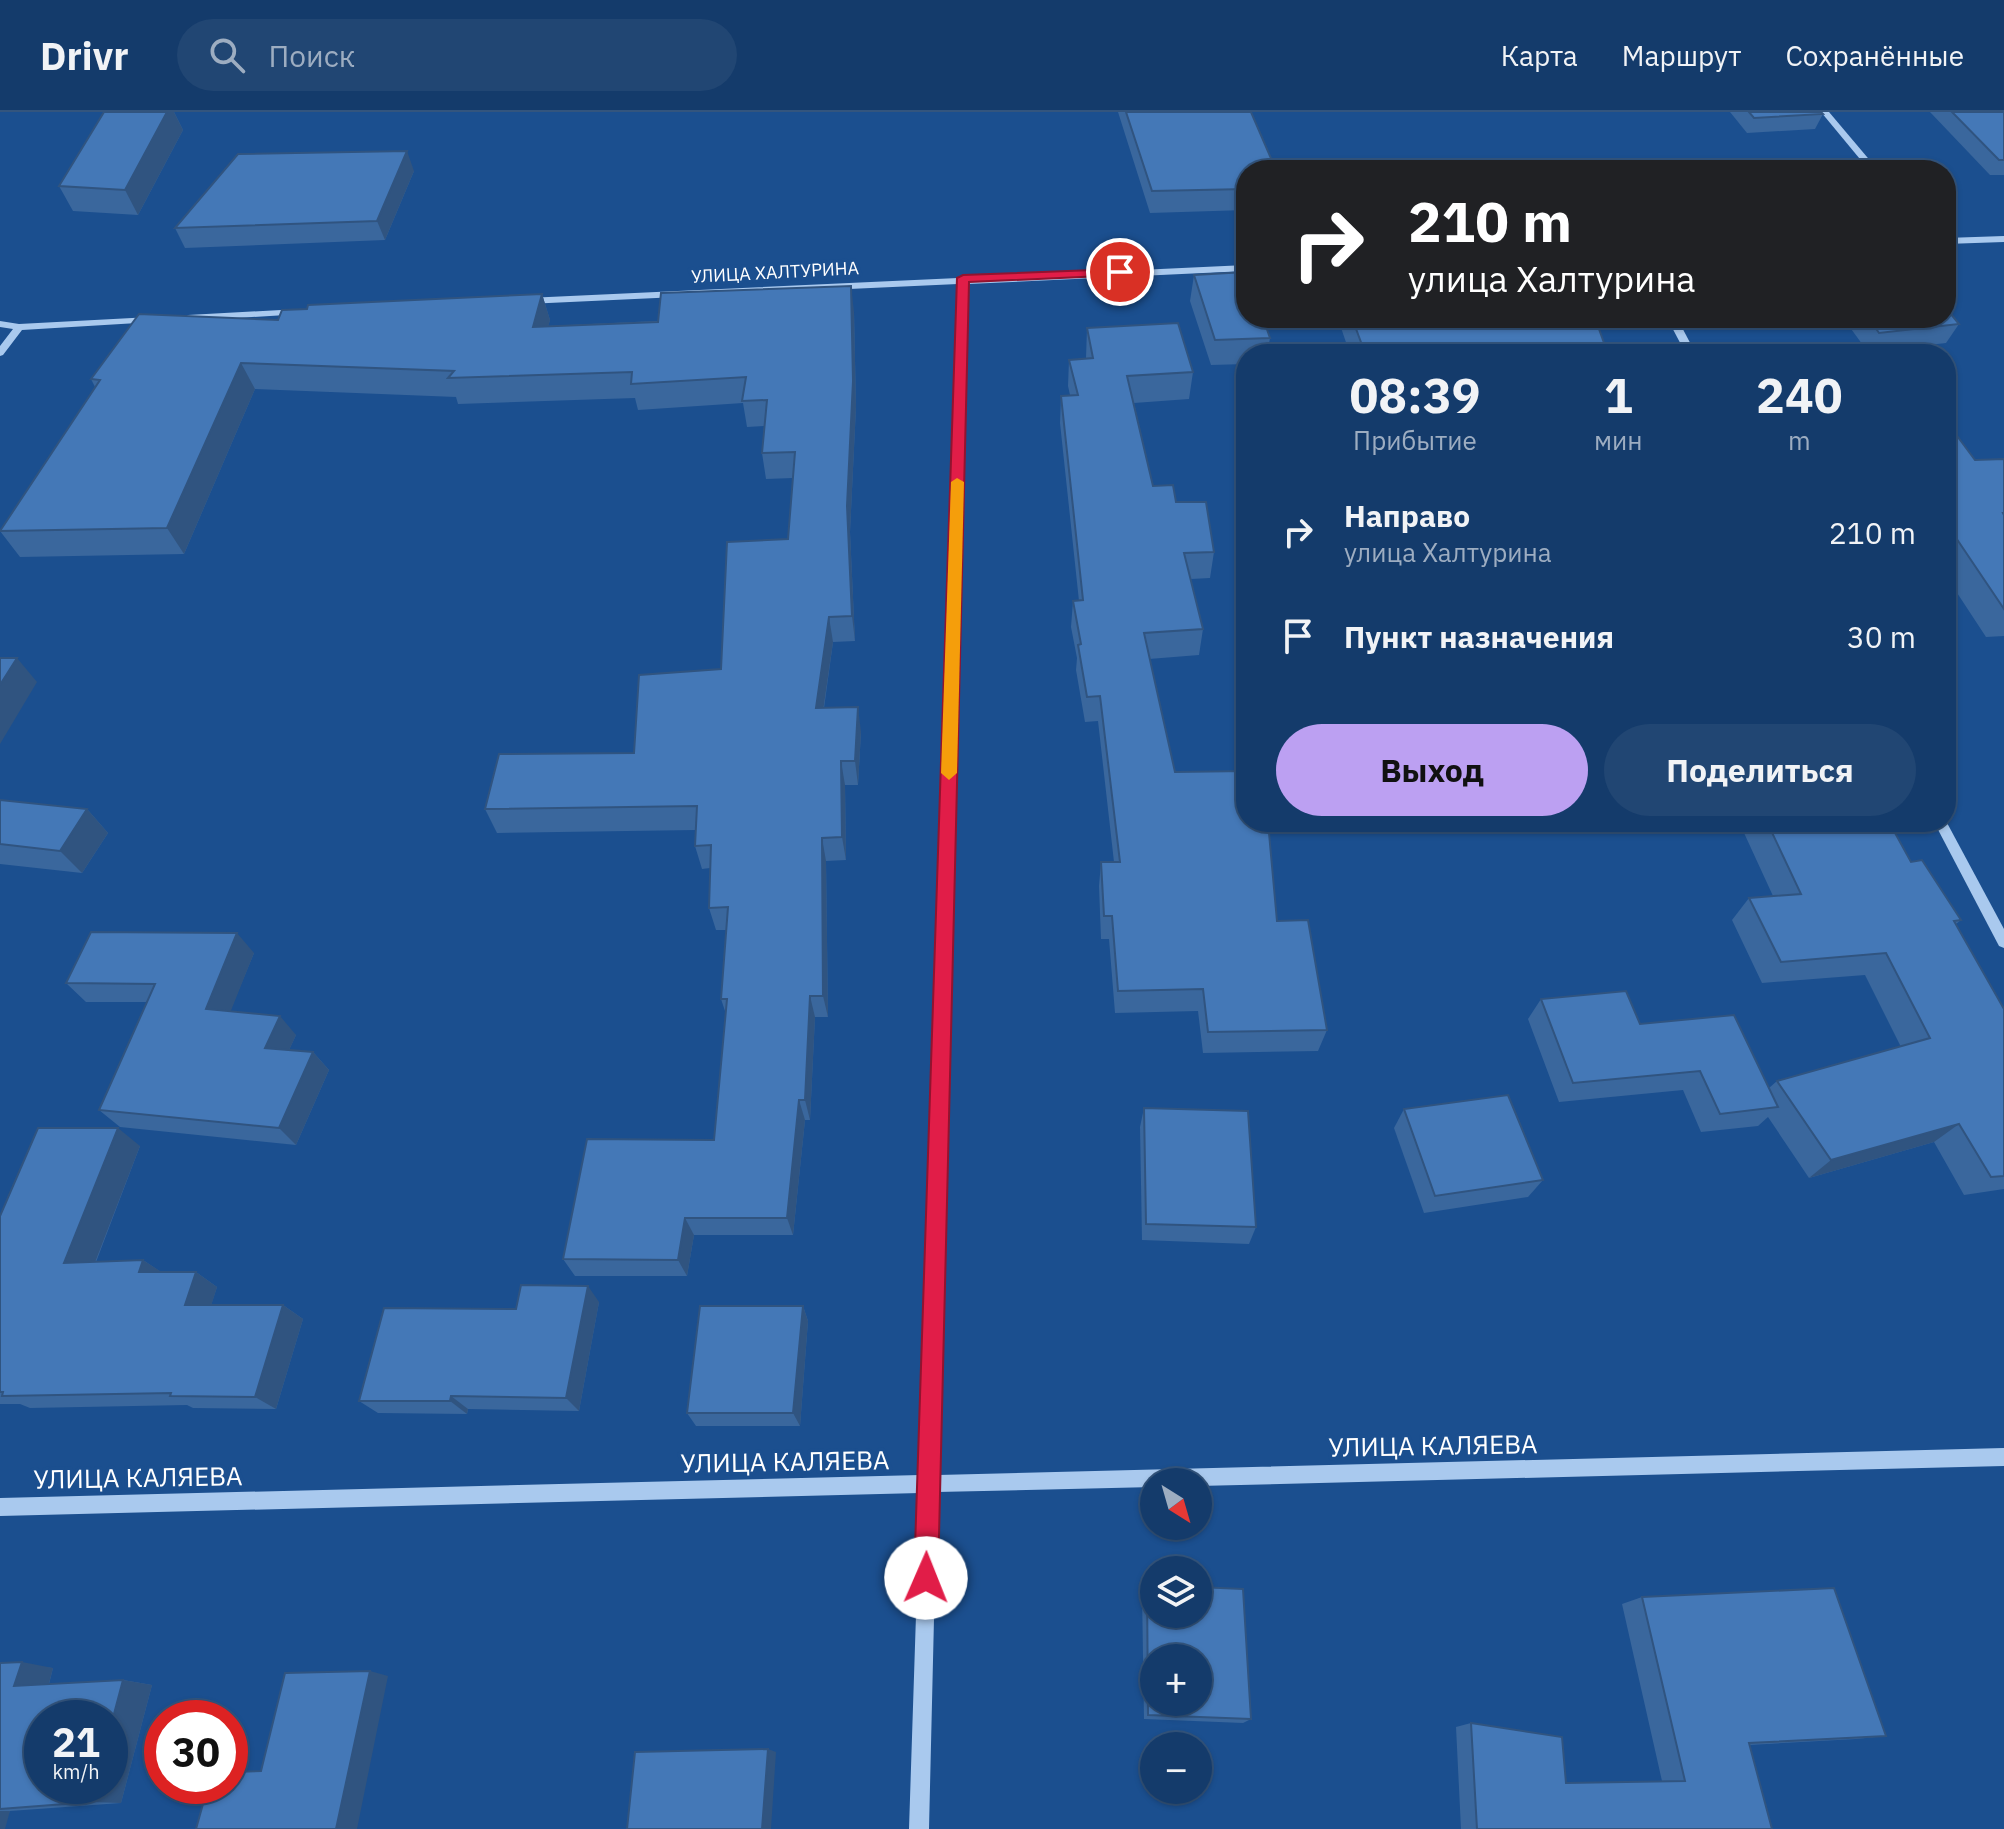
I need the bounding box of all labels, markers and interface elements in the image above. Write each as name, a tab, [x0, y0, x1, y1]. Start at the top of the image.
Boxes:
search box	[177, 19, 737, 91]
text: Drivr	[40, 31, 129, 80]
icon: search	[205, 33, 249, 77]
text: Поиск	[269, 36, 355, 75]
text: Карта	[1501, 37, 1578, 74]
text: Маршрут	[1622, 37, 1741, 74]
text: Сохранённые	[1785, 37, 1964, 74]
text: 210 m	[1408, 185, 1572, 257]
icon: right	[1276, 192, 1380, 296]
pin	[1086, 238, 1154, 306]
icon: arrive	[1098, 250, 1142, 294]
text: улица Халтурина	[1408, 255, 1696, 302]
street label: УЛИЦА ХАЛТУРИНА	[691, 256, 860, 288]
text: 08:39	[1349, 364, 1481, 426]
text: 1	[1604, 364, 1633, 426]
text: 240	[1756, 364, 1843, 426]
text: Прибытие	[1353, 423, 1477, 457]
text: мин	[1594, 423, 1643, 457]
text: m	[1788, 423, 1811, 457]
text: Направо	[1344, 496, 1470, 535]
icon: right	[1276, 510, 1320, 554]
text: 210 m	[1829, 513, 1916, 552]
text: улица Халтурина	[1344, 535, 1552, 569]
icon: arrive	[1276, 614, 1320, 658]
text: Пункт назначения	[1344, 617, 1614, 656]
text: 30 m	[1847, 617, 1916, 656]
button: Выход	[1276, 724, 1588, 816]
button: Поделиться	[1604, 724, 1916, 816]
street label: УЛИЦА КАЛЯЕВА	[1328, 1426, 1538, 1464]
street label: УЛИЦА КАЛЯЕВА	[680, 1442, 890, 1480]
street label: УЛИЦА КАЛЯЕВА	[33, 1458, 243, 1496]
north arrow	[1140, 1468, 1212, 1540]
map controls	[1140, 1468, 1212, 1804]
position arrow	[884, 1536, 968, 1620]
button: layers	[1140, 1556, 1212, 1628]
button: +	[1140, 1644, 1212, 1716]
speed limit sign: 30	[144, 1700, 248, 1804]
text: 21	[52, 1716, 100, 1768]
button: −	[1140, 1732, 1212, 1804]
text: km/h	[52, 1758, 100, 1785]

